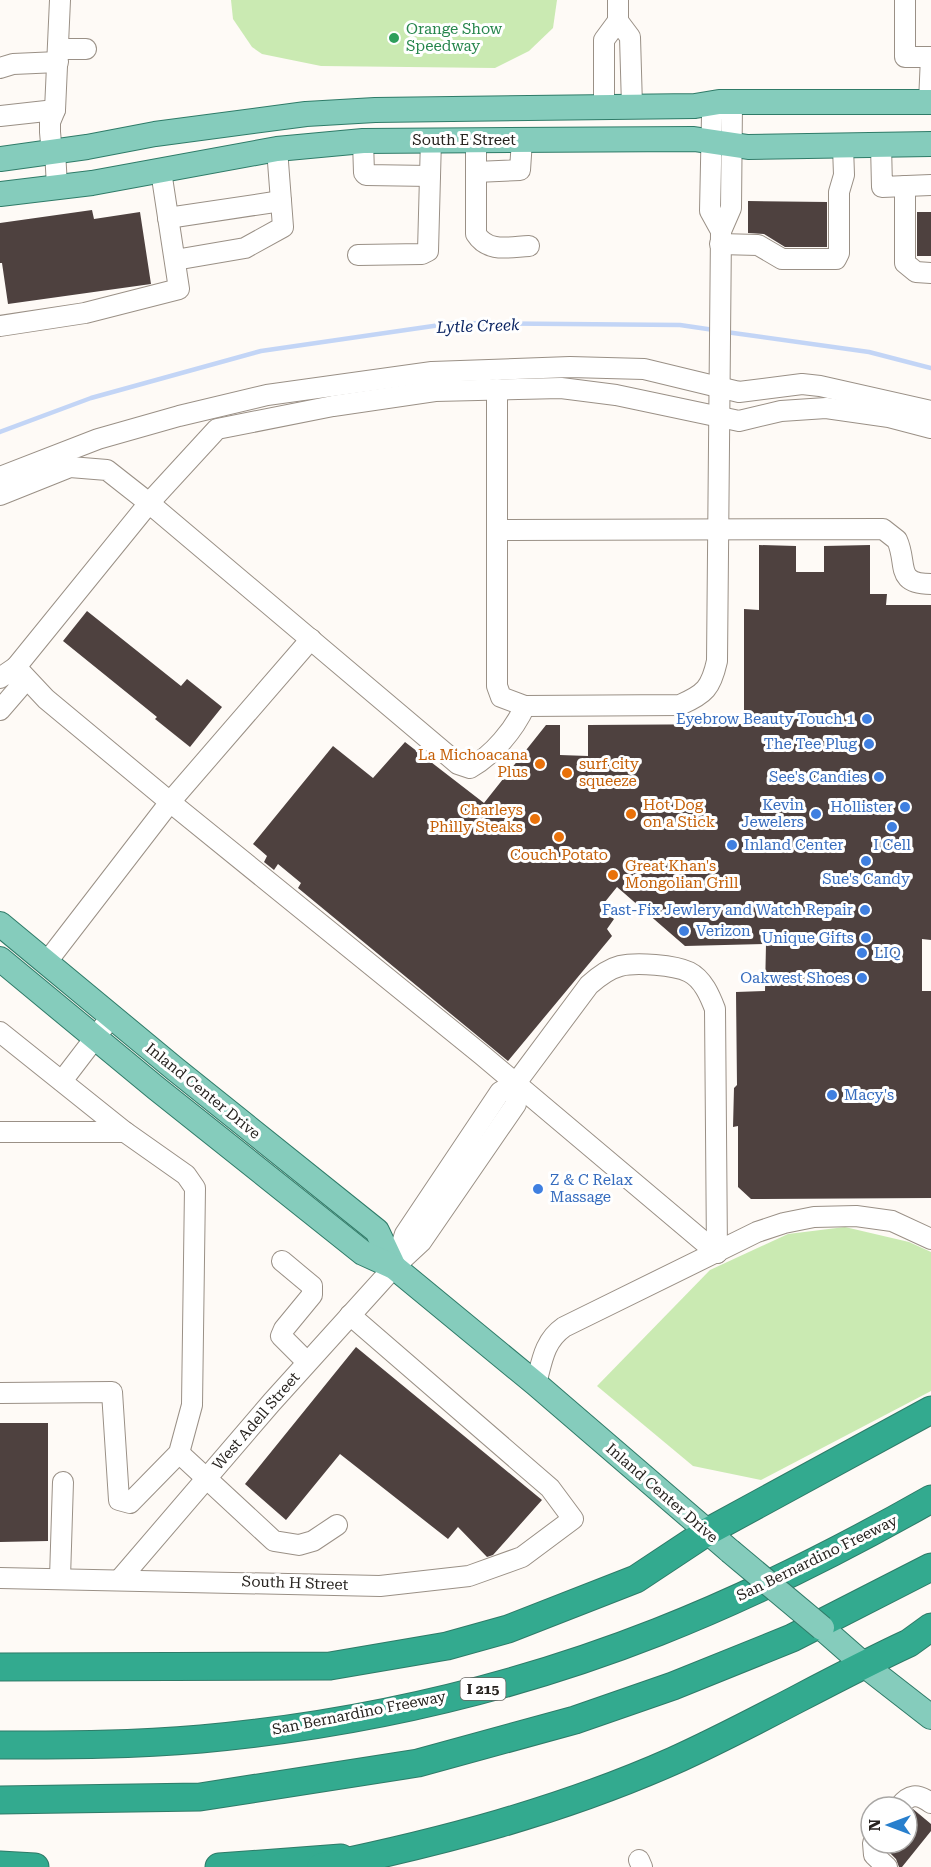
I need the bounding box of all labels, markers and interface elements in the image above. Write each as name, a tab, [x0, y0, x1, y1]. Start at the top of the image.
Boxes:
place label: Orange Show Speedway	[406, 20, 503, 55]
marker: Orange Show Speedway	[387, 31, 401, 45]
street label: South E Street	[412, 131, 516, 149]
water label: Lytle Creek	[435, 315, 520, 337]
place label: Eyebrow Beauty Touch 1	[676, 710, 855, 728]
marker: Eyebrow Beauty Touch 1	[860, 712, 874, 726]
place label: The Tee Plug	[764, 735, 857, 753]
marker: The Tee Plug	[862, 737, 876, 751]
place label: La Michoacana Plus	[418, 746, 528, 781]
place label: surf city squeeze	[579, 755, 639, 790]
marker: La Michoacana Plus	[533, 757, 547, 771]
marker: surf city squeeze	[560, 766, 574, 780]
place label: See's Candies	[769, 768, 867, 786]
marker: See's Candies	[872, 770, 886, 784]
place label: Hot Dog on a Stick	[643, 796, 716, 831]
place label: Kevin Jewelers	[741, 796, 804, 831]
place label: Hollister	[830, 798, 893, 816]
marker: Hollister	[898, 800, 912, 814]
place label: Charleys Philly Steaks	[430, 801, 523, 836]
marker: Hot Dog on a Stick	[624, 807, 638, 821]
marker: Kevin Jewelers	[809, 807, 823, 821]
marker: Charleys Philly Steaks	[528, 812, 542, 826]
marker: I Cell	[885, 820, 899, 834]
marker: Couch Potato	[552, 830, 566, 844]
place label: Inland Center	[744, 836, 844, 854]
place label: I Cell	[873, 836, 911, 854]
marker: Inland Center	[725, 838, 739, 852]
place label: Couch Potato	[510, 846, 608, 864]
marker: Sue's Candy	[859, 854, 873, 868]
place label: Great Khan's Mongolian Grill	[625, 857, 739, 892]
marker: Great Khan's Mongolian Grill	[606, 868, 620, 882]
place label: Sue's Candy	[822, 870, 910, 888]
place label: Fast-Fix Jewlery and Watch Repair	[602, 901, 853, 919]
marker: Fast-Fix Jewlery and Watch Repair	[858, 903, 872, 917]
place label: Verizon	[696, 922, 751, 940]
marker: Verizon	[677, 924, 691, 938]
place label: Unique Gifts	[762, 929, 854, 947]
marker: Unique Gifts	[859, 931, 873, 945]
place label: LIQ	[874, 944, 901, 962]
marker: LIQ	[855, 946, 869, 960]
place label: Oakwest Shoes	[740, 969, 850, 987]
marker: Oakwest Shoes	[855, 971, 869, 985]
street label: Inland Center Drive	[142, 1039, 264, 1143]
place label: Macy's	[844, 1086, 894, 1104]
marker: Macy's	[825, 1088, 839, 1102]
place label: Z & C Relax Massage	[550, 1171, 633, 1206]
marker: Z & C Relax Massage	[531, 1182, 545, 1196]
street label: West Adell Street	[209, 1368, 304, 1474]
street label: Inland Center Drive	[602, 1439, 722, 1547]
street label: San Bernardino Freeway	[734, 1511, 900, 1605]
street label: South H Street	[241, 1572, 349, 1594]
road number: I 215	[460, 1678, 506, 1700]
street label: San Bernardino Freeway	[271, 1687, 447, 1739]
north arrow	[859, 1795, 919, 1855]
text: N	[865, 1819, 884, 1831]

